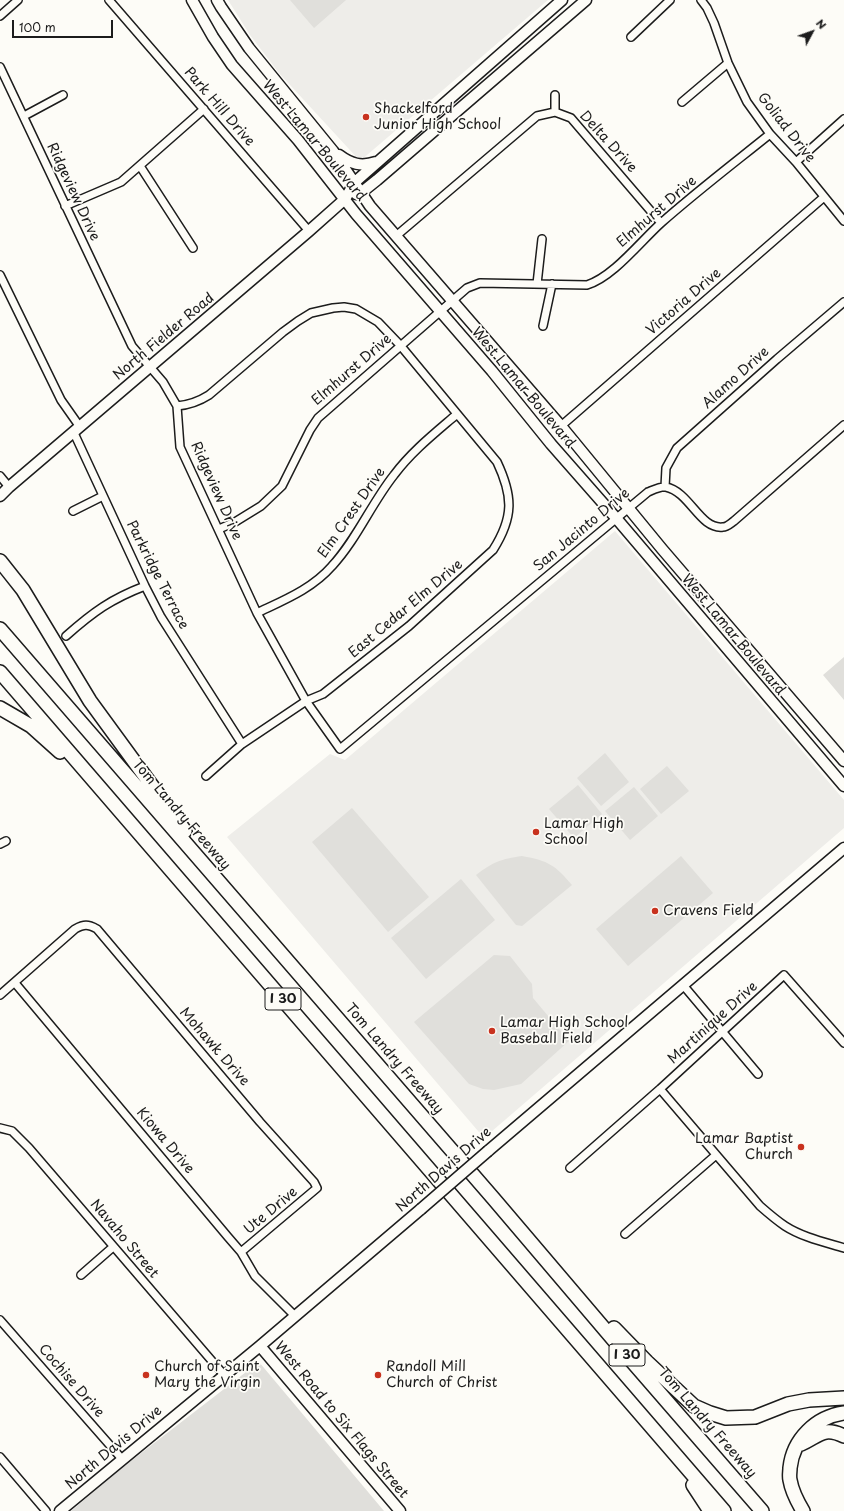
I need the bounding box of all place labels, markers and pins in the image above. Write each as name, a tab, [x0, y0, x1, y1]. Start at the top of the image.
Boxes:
place label: Shackelford Junior High School	[374, 101, 501, 134]
marker: Shackelford Junior High School	[361, 112, 371, 122]
place label: Lamar High School	[544, 816, 624, 848]
marker: Lamar High School	[531, 827, 541, 837]
place label: Cravens Field	[663, 903, 754, 919]
marker: Cravens Field	[650, 906, 660, 916]
place label: Lamar High School Baseball Field	[500, 1015, 628, 1048]
marker: Lamar High School Baseball Field	[487, 1026, 497, 1036]
place label: Lamar Baptist Church	[695, 1131, 793, 1164]
marker: Lamar Baptist Church	[796, 1142, 806, 1152]
place label: Church of Saint Mary the Virgin	[154, 1359, 261, 1392]
place label: Randoll Mill Church of Christ	[386, 1359, 497, 1392]
marker: Church of Saint Mary the Virgin	[141, 1370, 151, 1380]
marker: Randoll Mill Church of Christ	[373, 1370, 383, 1380]

